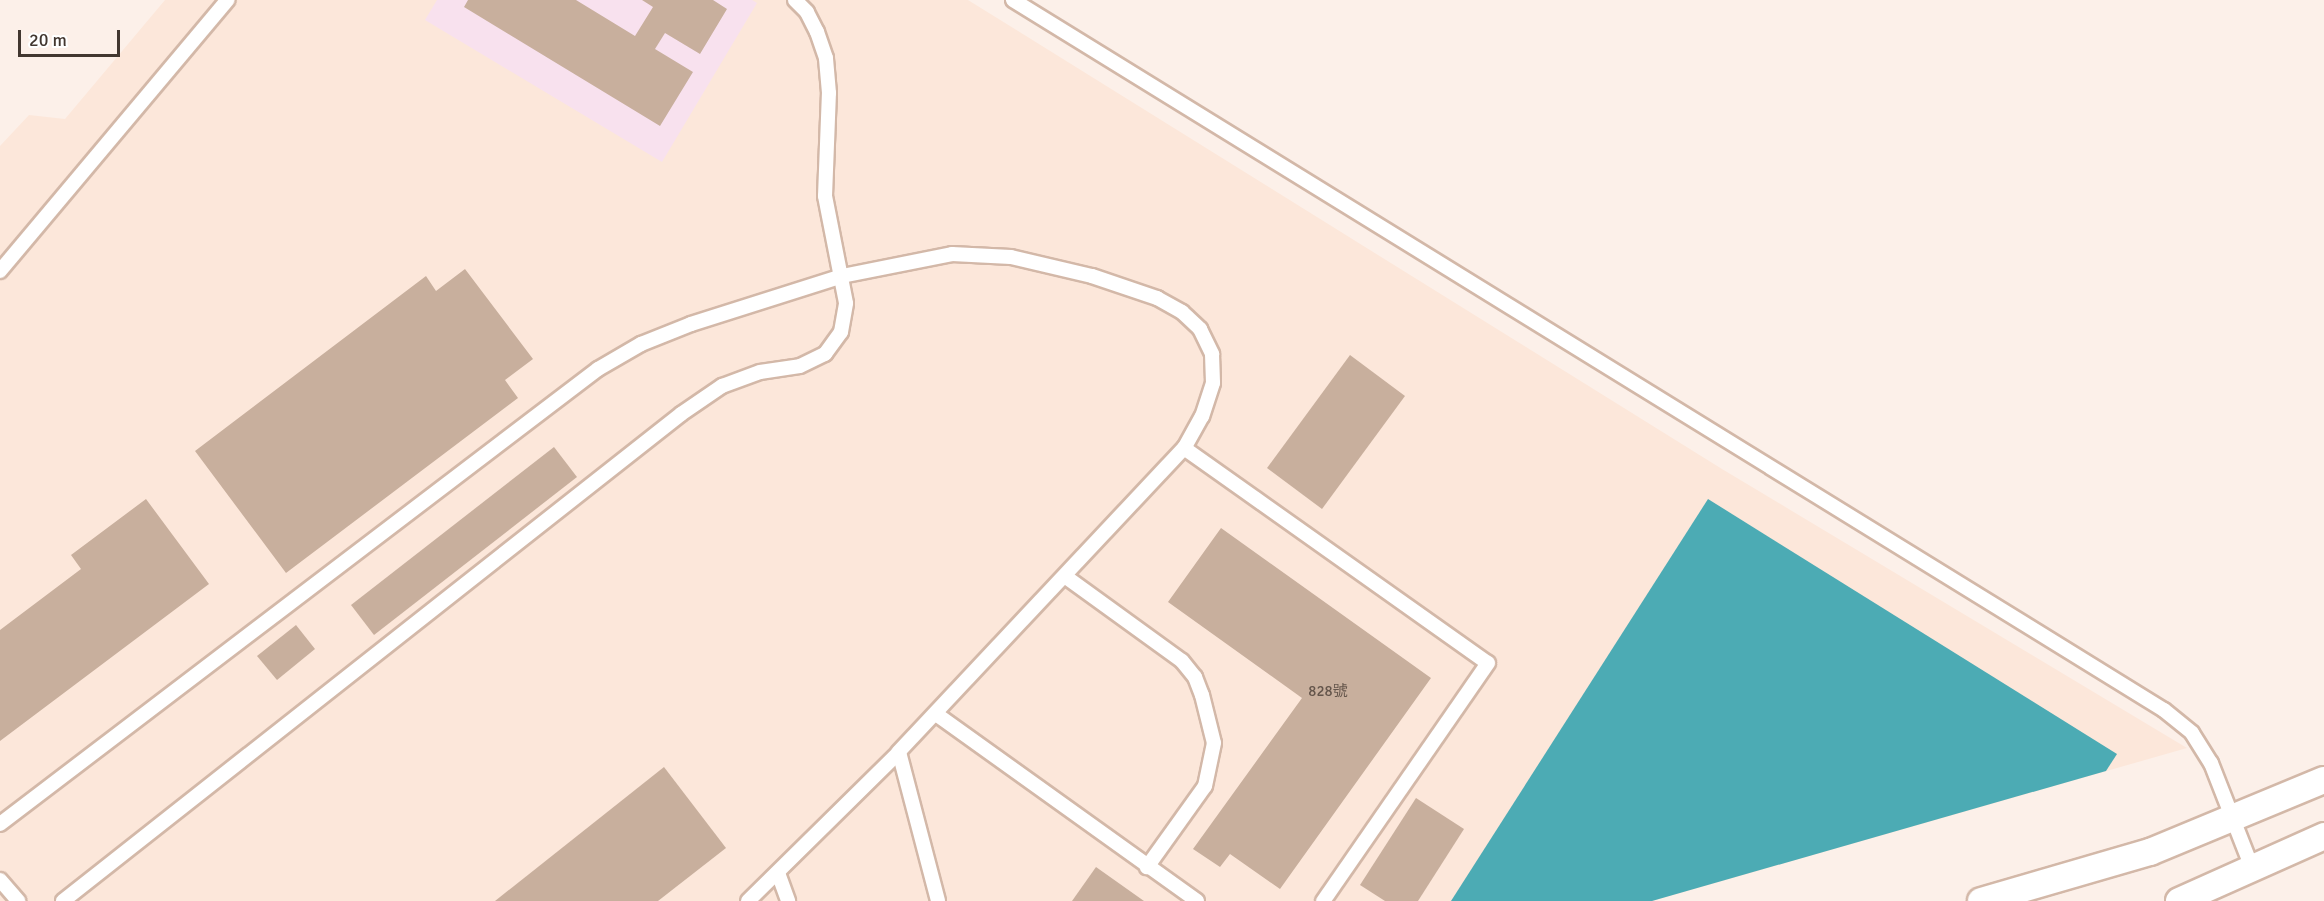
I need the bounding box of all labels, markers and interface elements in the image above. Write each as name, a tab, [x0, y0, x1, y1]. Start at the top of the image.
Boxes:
scale bar	[21, 18, 123, 56]
text: 20 m	[29, 29, 67, 51]
house number: 828號	[1308, 683, 1348, 701]

